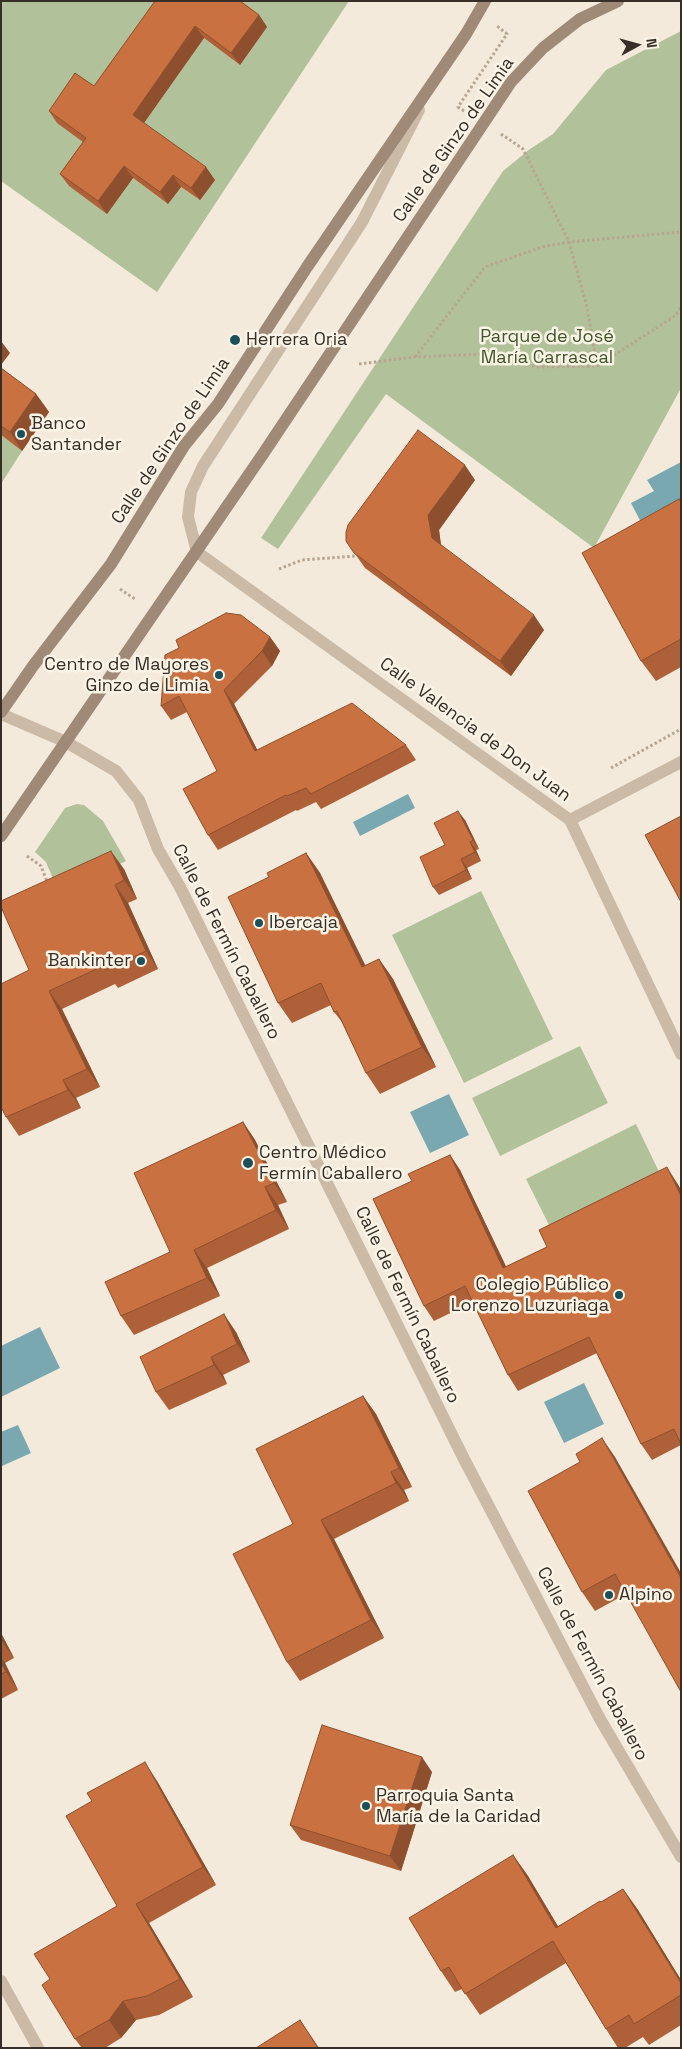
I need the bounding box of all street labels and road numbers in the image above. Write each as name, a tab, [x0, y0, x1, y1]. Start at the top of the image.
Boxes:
street label: Calle de Ginzo de Limia	[389, 53, 519, 227]
street label: Calle de Ginzo de Limia	[107, 354, 235, 528]
street label: Calle Valencia de Don Juan	[375, 653, 575, 807]
street label: Calle de Fermín Caballero	[167, 841, 285, 1043]
street label: Calle de Fermín Caballero	[350, 1203, 464, 1407]
street label: Calle de Fermín Caballero	[532, 1563, 652, 1765]

